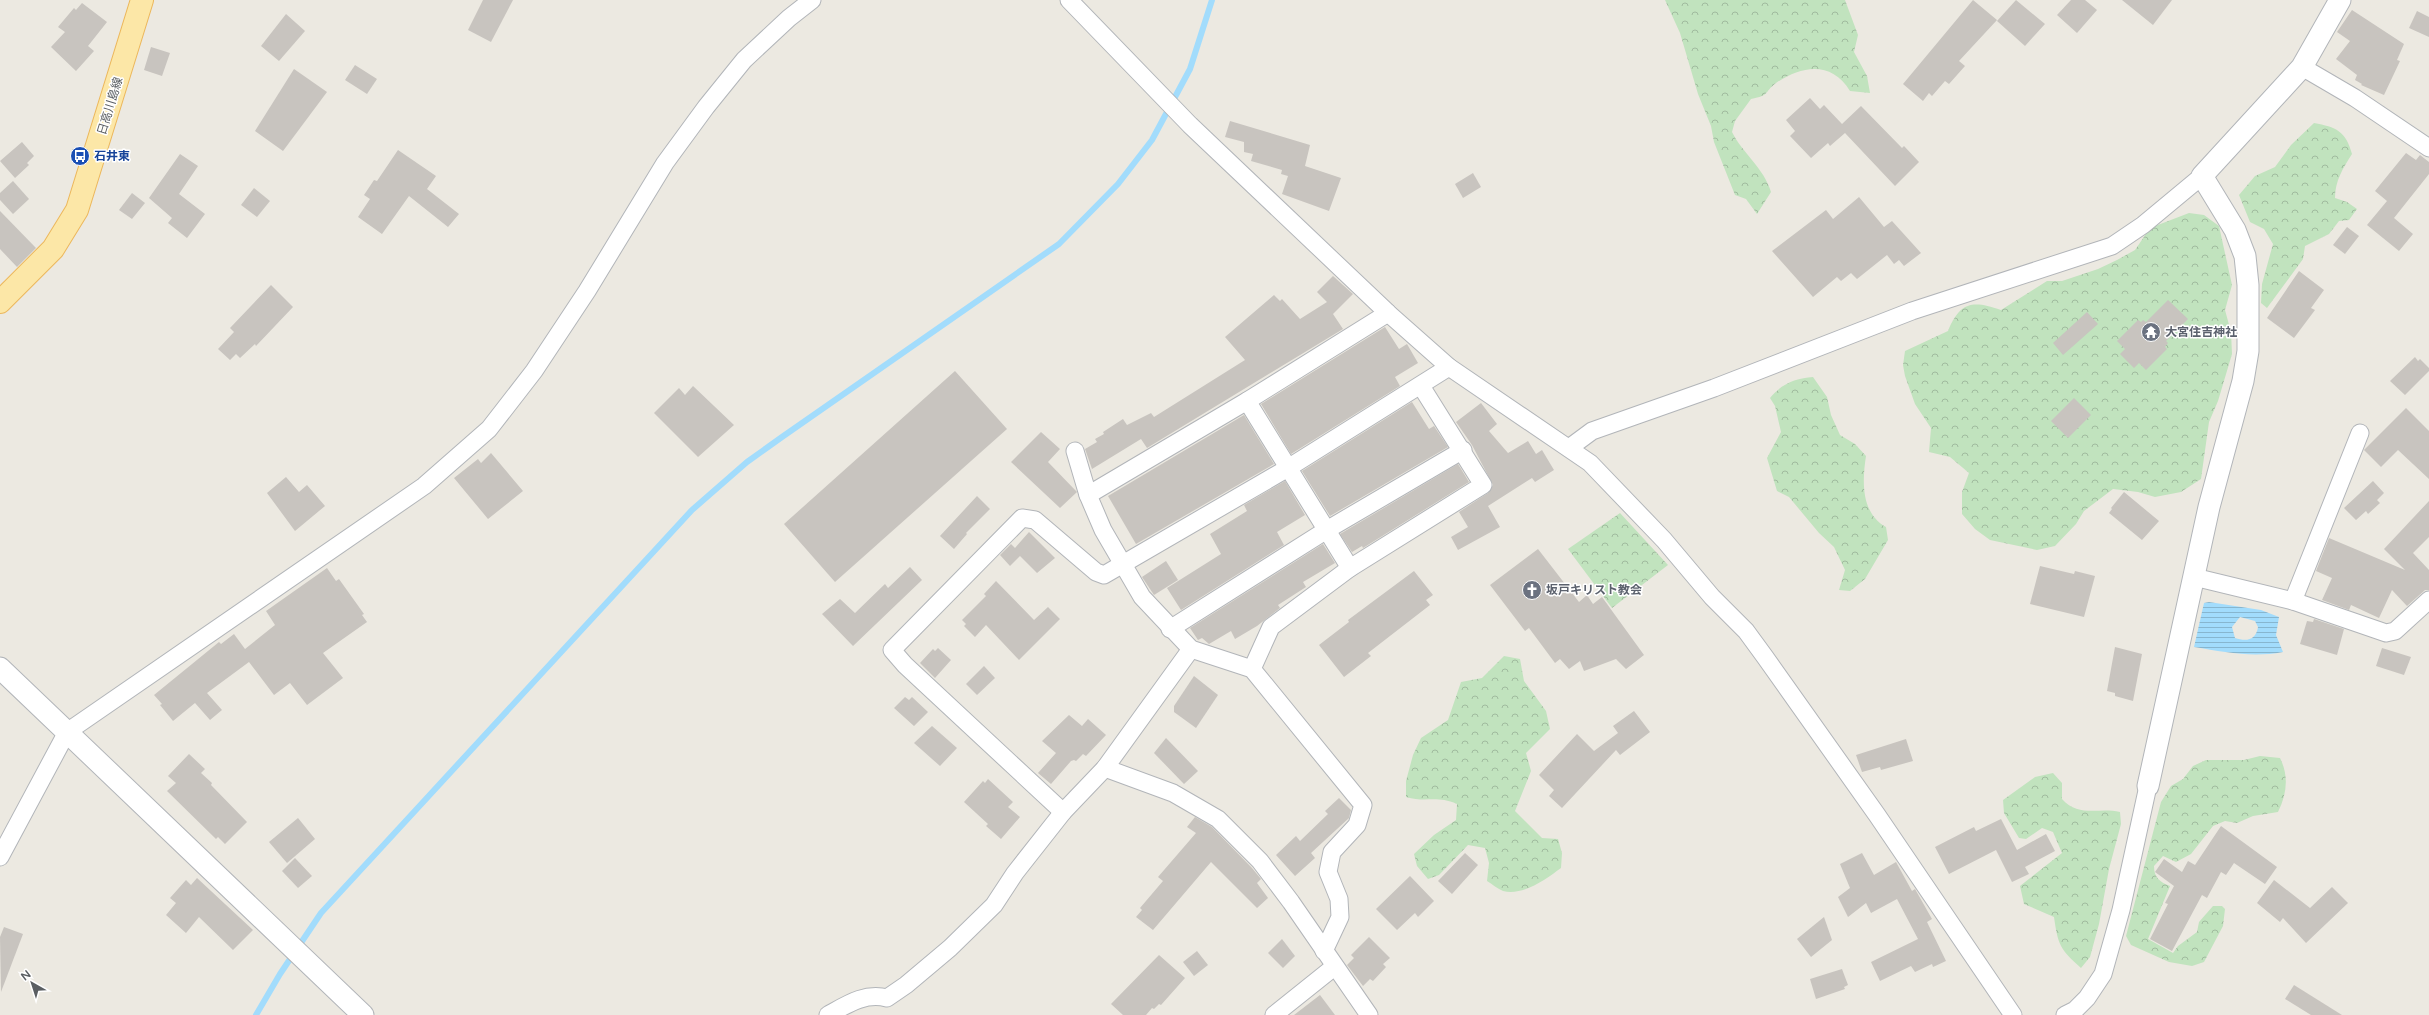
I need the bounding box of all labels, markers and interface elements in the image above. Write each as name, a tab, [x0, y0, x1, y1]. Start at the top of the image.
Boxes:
street label: 日高川島線	[95, 75, 125, 137]
bus stop icon: 石井東	[69, 145, 91, 167]
place label: 石井東	[94, 149, 130, 163]
temple icon: 大宮住吉神社	[2140, 321, 2162, 343]
place label: 大宮住吉神社	[2165, 325, 2237, 339]
church icon: 坂戸キリスト教会	[1521, 579, 1543, 601]
place label: 坂戸キリスト教会	[1546, 583, 1642, 597]
north arrow	[12, 963, 52, 1003]
text: N	[18, 968, 34, 983]

